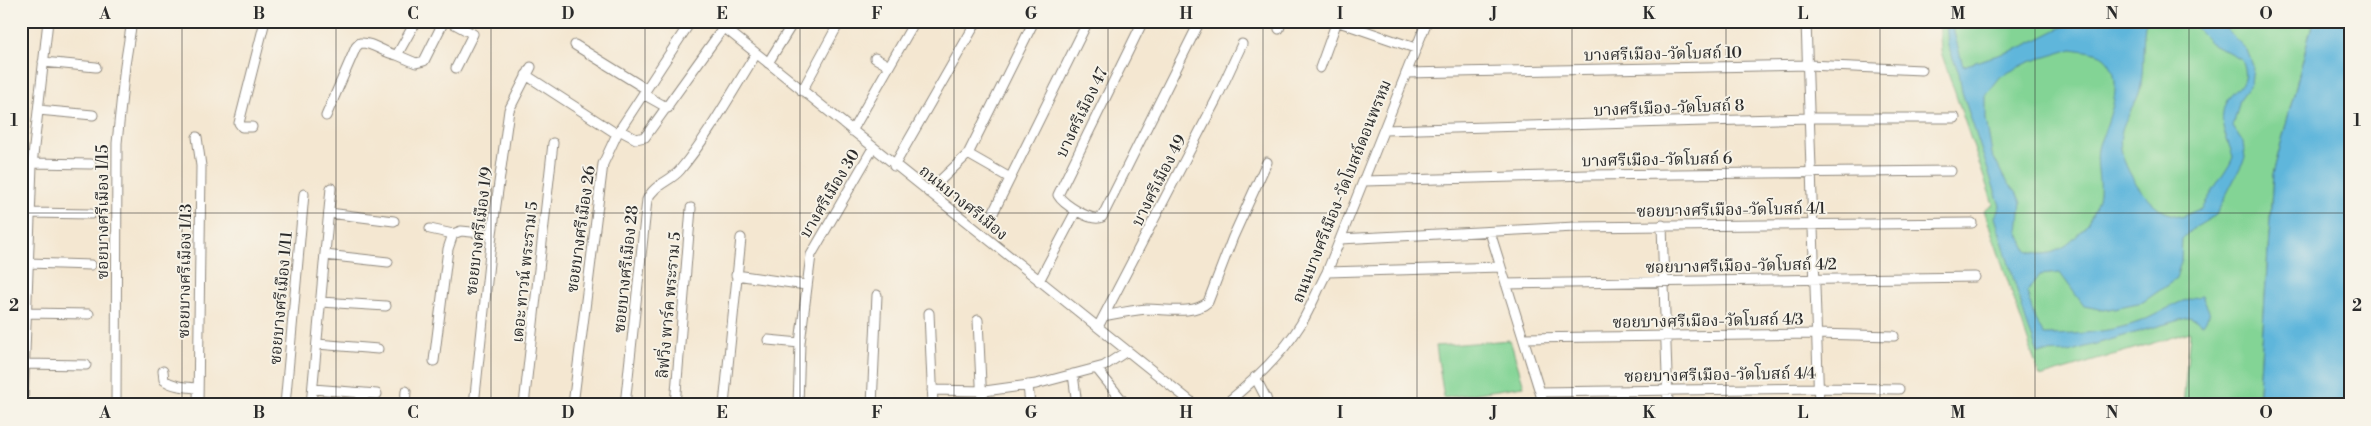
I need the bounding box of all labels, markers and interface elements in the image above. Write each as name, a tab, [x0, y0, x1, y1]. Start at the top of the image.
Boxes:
text: A	[98, 4, 111, 24]
text: B	[253, 4, 265, 24]
text: C	[407, 4, 419, 24]
text: D	[562, 4, 575, 24]
text: E	[716, 4, 728, 24]
text: F	[871, 4, 883, 24]
text: G	[1025, 4, 1038, 24]
text: H	[1179, 4, 1193, 24]
text: I	[1337, 4, 1343, 24]
text: J	[1489, 4, 1497, 24]
text: K	[1643, 4, 1657, 24]
text: L	[1798, 4, 1809, 24]
text: M	[1951, 4, 1966, 24]
text: N	[2106, 4, 2119, 24]
text: O	[2259, 4, 2273, 24]
street label: บางศรีเมือง-วัดโบสถ์ 10	[1584, 42, 1742, 65]
street label: บางศรีเมือง 47	[1051, 64, 1112, 161]
street label: ถนนบางศรีเมือง-วัดโบสถ์ดอนพรหม	[1287, 76, 1396, 306]
street label: บางศรีเมือง-วัดโบสถ์ 8	[1593, 94, 1745, 121]
text: 1	[10, 111, 18, 131]
text: 1	[2353, 111, 2361, 131]
street label: บางศรีเมือง 49	[1127, 131, 1191, 230]
street label: ซอยบางศรีเมือง 1/15	[93, 144, 113, 280]
street label: บางศรีเมือง 30	[795, 145, 864, 242]
street label: บางศรีเมือง-วัดโบสถ์ 6	[1581, 148, 1733, 171]
street label: ถนนบางศรีเมือง	[915, 161, 1012, 245]
street label: ซอยบางศรีเมือง 26	[562, 164, 600, 294]
street label: ซอยบางศรีเมือง 1/9	[461, 166, 497, 296]
street label: ซอยบางศรีเมือง-วัดโบสถ์ 4/1	[1636, 197, 1826, 222]
street label: เดอะ ทาวน์ พระราม 5	[508, 200, 542, 344]
street label: ซอยบางศรีเมือง 1/13	[174, 203, 196, 339]
street label: ซอยบางศรีเมือง 28	[609, 204, 643, 334]
street label: ซอยบางศรีเมือง 1/11	[265, 231, 297, 366]
street label: ลิฟวิ่ง พาร์ค พระราม 5	[651, 231, 685, 379]
street label: ซอยบางศรีเมือง-วัดโบสถ์ 4/2	[1645, 253, 1837, 278]
text: 2	[9, 296, 19, 316]
text: 2	[2352, 296, 2362, 316]
street label: ซอยบางศรีเมือง-วัดโบสถ์ 4/3	[1612, 308, 1804, 333]
street label: ซอยบางศรีเมือง-วัดโบสถ์ 4/4	[1624, 362, 1817, 387]
text: A	[98, 403, 111, 423]
text: B	[253, 403, 265, 423]
text: C	[407, 403, 419, 423]
text: D	[562, 403, 575, 423]
text: E	[716, 403, 728, 423]
text: F	[871, 403, 883, 423]
text: G	[1025, 403, 1038, 423]
text: H	[1179, 403, 1193, 423]
text: I	[1337, 403, 1343, 423]
text: J	[1489, 403, 1497, 423]
text: K	[1643, 403, 1657, 423]
text: L	[1798, 403, 1809, 423]
text: M	[1951, 403, 1966, 423]
text: N	[2106, 403, 2119, 423]
text: O	[2259, 403, 2273, 423]

